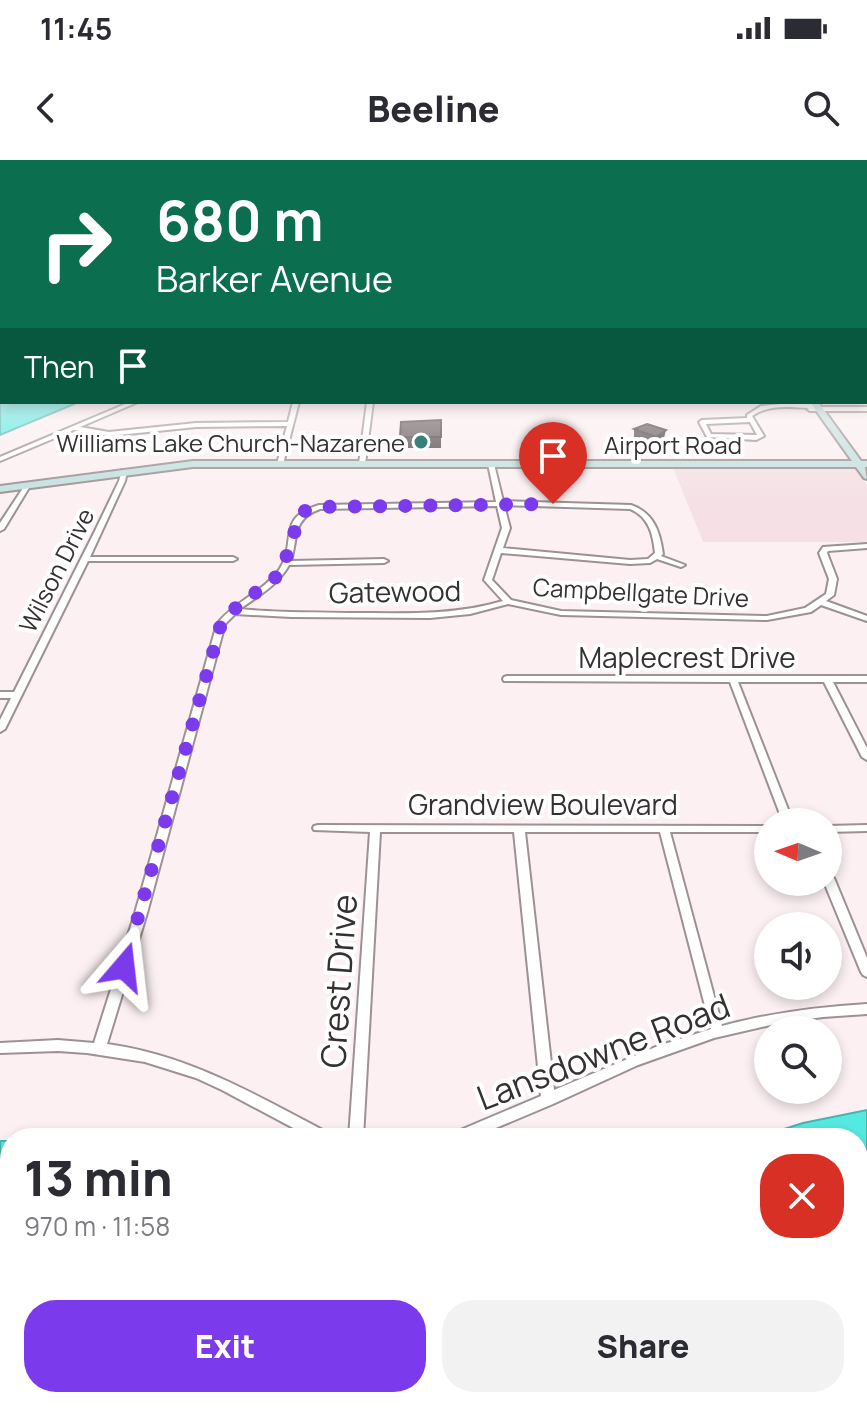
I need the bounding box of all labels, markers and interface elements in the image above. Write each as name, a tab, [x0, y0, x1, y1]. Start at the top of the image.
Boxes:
text: 11:45	[40, 8, 112, 49]
text: Beeline	[367, 84, 500, 133]
icon: back	[24, 86, 68, 130]
icon: search	[799, 86, 843, 130]
text: 680 m	[156, 181, 324, 258]
icon: right	[24, 192, 128, 296]
text: Barker Avenue	[156, 254, 393, 303]
icon: arrive	[111, 344, 155, 388]
text: Then	[24, 346, 95, 387]
pin	[519, 422, 587, 504]
place label: Williams Lake Church-Nazarene	[56, 426, 405, 459]
street label: Airport Road	[604, 428, 742, 461]
marker: Williams Lake Church-Nazarene	[412, 433, 430, 451]
icon: arrive	[531, 434, 575, 478]
street label: Wilson Drive	[11, 502, 101, 638]
street label: Campbellgate Drive	[532, 570, 750, 614]
street label: Gatewood	[328, 571, 462, 611]
street label: Maplecrest Drive	[578, 638, 796, 676]
street label: Grandview Boulevard	[408, 785, 678, 823]
north arrow	[754, 808, 842, 896]
map controls	[754, 808, 842, 1104]
street label: Crest Drive	[309, 893, 367, 1069]
button: sound	[754, 912, 842, 1000]
position arrow	[82, 925, 166, 1009]
street label: Lansdowne Road	[470, 982, 736, 1120]
button: search	[754, 1016, 842, 1104]
text: 13 min	[24, 1145, 172, 1210]
button: close	[760, 1154, 844, 1238]
text: 970 m · 11:58	[24, 1208, 170, 1244]
button: Exit	[24, 1300, 426, 1392]
button: Share	[442, 1300, 844, 1392]

